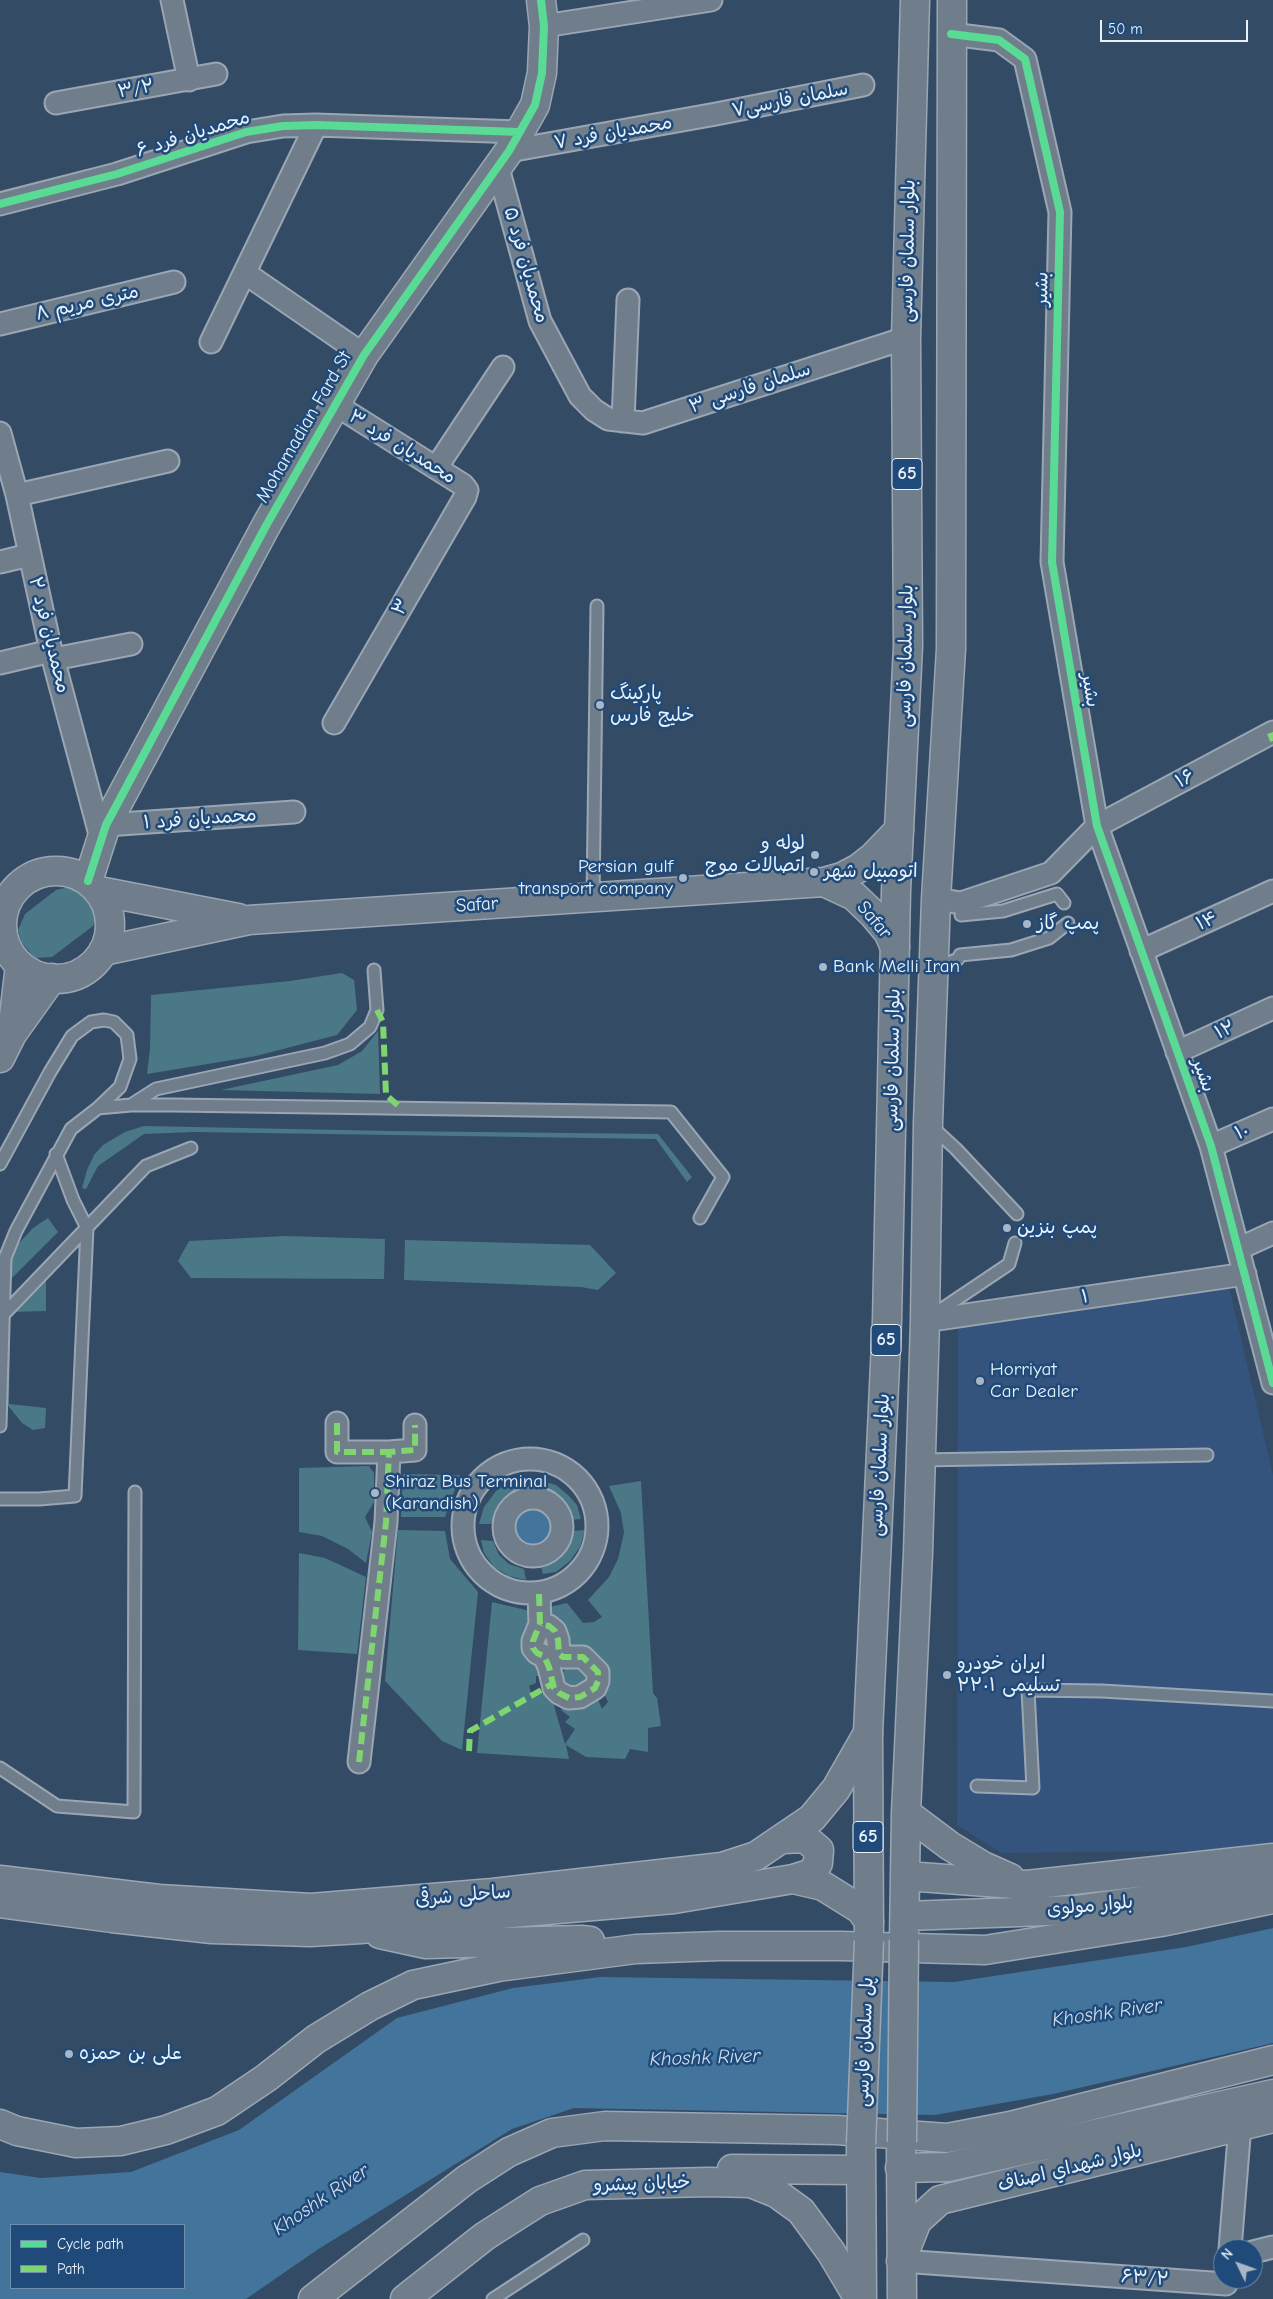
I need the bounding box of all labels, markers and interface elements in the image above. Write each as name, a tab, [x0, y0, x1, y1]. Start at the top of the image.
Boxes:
scale bar	[1103, 10, 1250, 42]
text: 50 m	[1108, 20, 1143, 38]
street label: ۳/۲	[116, 75, 156, 103]
street label: سلمان فارسی۷	[730, 78, 850, 122]
street label: ۶ محمدیان فرد	[133, 106, 253, 162]
street label: ۷ محمدیان فرد	[552, 111, 674, 155]
street label: بلوار سلمان فارسی	[895, 179, 921, 323]
street label: ۵ محمدیان فرد	[499, 204, 553, 326]
street label: بشیر	[1030, 271, 1054, 307]
street label: ۸ متری مریم	[33, 280, 141, 326]
street label: Mohamadian Fard St	[251, 347, 357, 507]
street label: ۳ سلمان فارسی	[686, 358, 814, 418]
street label: ۳ محمدیان فرد	[344, 405, 460, 489]
road number: 65	[892, 458, 922, 489]
street label: ۲ محمدیان فرد	[24, 574, 74, 696]
street label: بلوار سلمان فارسی	[893, 584, 919, 728]
street label: ۳	[387, 595, 415, 619]
street label: بشیر	[1076, 671, 1104, 709]
place label: پارکینگ خلیج فارس	[610, 683, 695, 727]
marker: پارکینگ خلیج فارس	[594, 699, 606, 711]
street label: ۱۶	[1172, 765, 1198, 793]
street label: ۱ محمدیان فرد	[143, 804, 257, 834]
place label: لوله و اتصالات موج	[705, 833, 805, 877]
marker: لوله و اتصالات موج	[809, 849, 821, 861]
place label: Persian gulf transport company	[519, 856, 673, 900]
place label: اتومبیل شهر	[824, 861, 918, 883]
marker: اتومبیل شهر	[808, 866, 820, 878]
marker: Persian gulf transport company	[677, 872, 689, 884]
street label: Safar	[455, 892, 499, 918]
street label: Safar	[852, 896, 896, 944]
street label: ۱۴	[1193, 906, 1221, 936]
place label: پمپ گاز	[1037, 913, 1099, 935]
marker: پمپ گاز	[1021, 918, 1033, 930]
place label: Bank Melli Iran	[833, 956, 960, 978]
marker: Bank Melli Iran	[817, 961, 829, 973]
street label: بلوار سلمان فارسی	[880, 988, 906, 1132]
street label: ۱۲	[1211, 1015, 1239, 1045]
street label: بشیر	[1186, 1055, 1220, 1095]
street label: ۱۰	[1232, 1119, 1252, 1145]
place label: پمپ بنزین	[1017, 1217, 1097, 1239]
marker: پمپ بنزین	[1001, 1222, 1013, 1234]
street label: ۱	[1080, 1285, 1090, 1309]
road number: 65	[871, 1324, 901, 1356]
place label: Horriyat Car Dealer	[990, 1359, 1078, 1403]
marker: Horriyat Car Dealer	[974, 1375, 986, 1387]
street label: بلوار سلمان فارسی	[865, 1393, 895, 1537]
place label: Shiraz Bus Terminal (Karandish)	[385, 1471, 547, 1515]
marker: Shiraz Bus Terminal (Karandish)	[369, 1487, 381, 1499]
place label: ایران خودرو تسلیمی ۲۲۰۱	[957, 1653, 1060, 1697]
marker: ایران خودرو تسلیمی ۲۲۰۱	[941, 1669, 953, 1681]
road number: 65	[853, 1821, 883, 1852]
street label: ساحلی شرقی	[414, 1880, 512, 1912]
street label: بلوار مولوی	[1046, 1891, 1134, 1921]
street label: پل سلمان فارسی	[851, 1977, 879, 2107]
water label: Khoshk River	[1050, 1993, 1164, 2033]
place label: علی بن حمزه	[79, 2043, 182, 2065]
water label: Khoshk River	[649, 2044, 761, 2072]
marker: علی بن حمزه	[63, 2048, 75, 2060]
street label: بلوار شهداي اصناف	[996, 2139, 1144, 2197]
water label: Khoshk River	[268, 2159, 374, 2241]
street label: خیابان پیشرو	[593, 2171, 691, 2197]
legend	[10, 2224, 185, 2289]
text: Cycle path	[57, 2235, 124, 2253]
north arrow	[1213, 2239, 1263, 2289]
text: N	[1218, 2245, 1237, 2263]
text: Path	[57, 2260, 85, 2278]
street label: ۶۳/۲	[1120, 2265, 1170, 2291]

